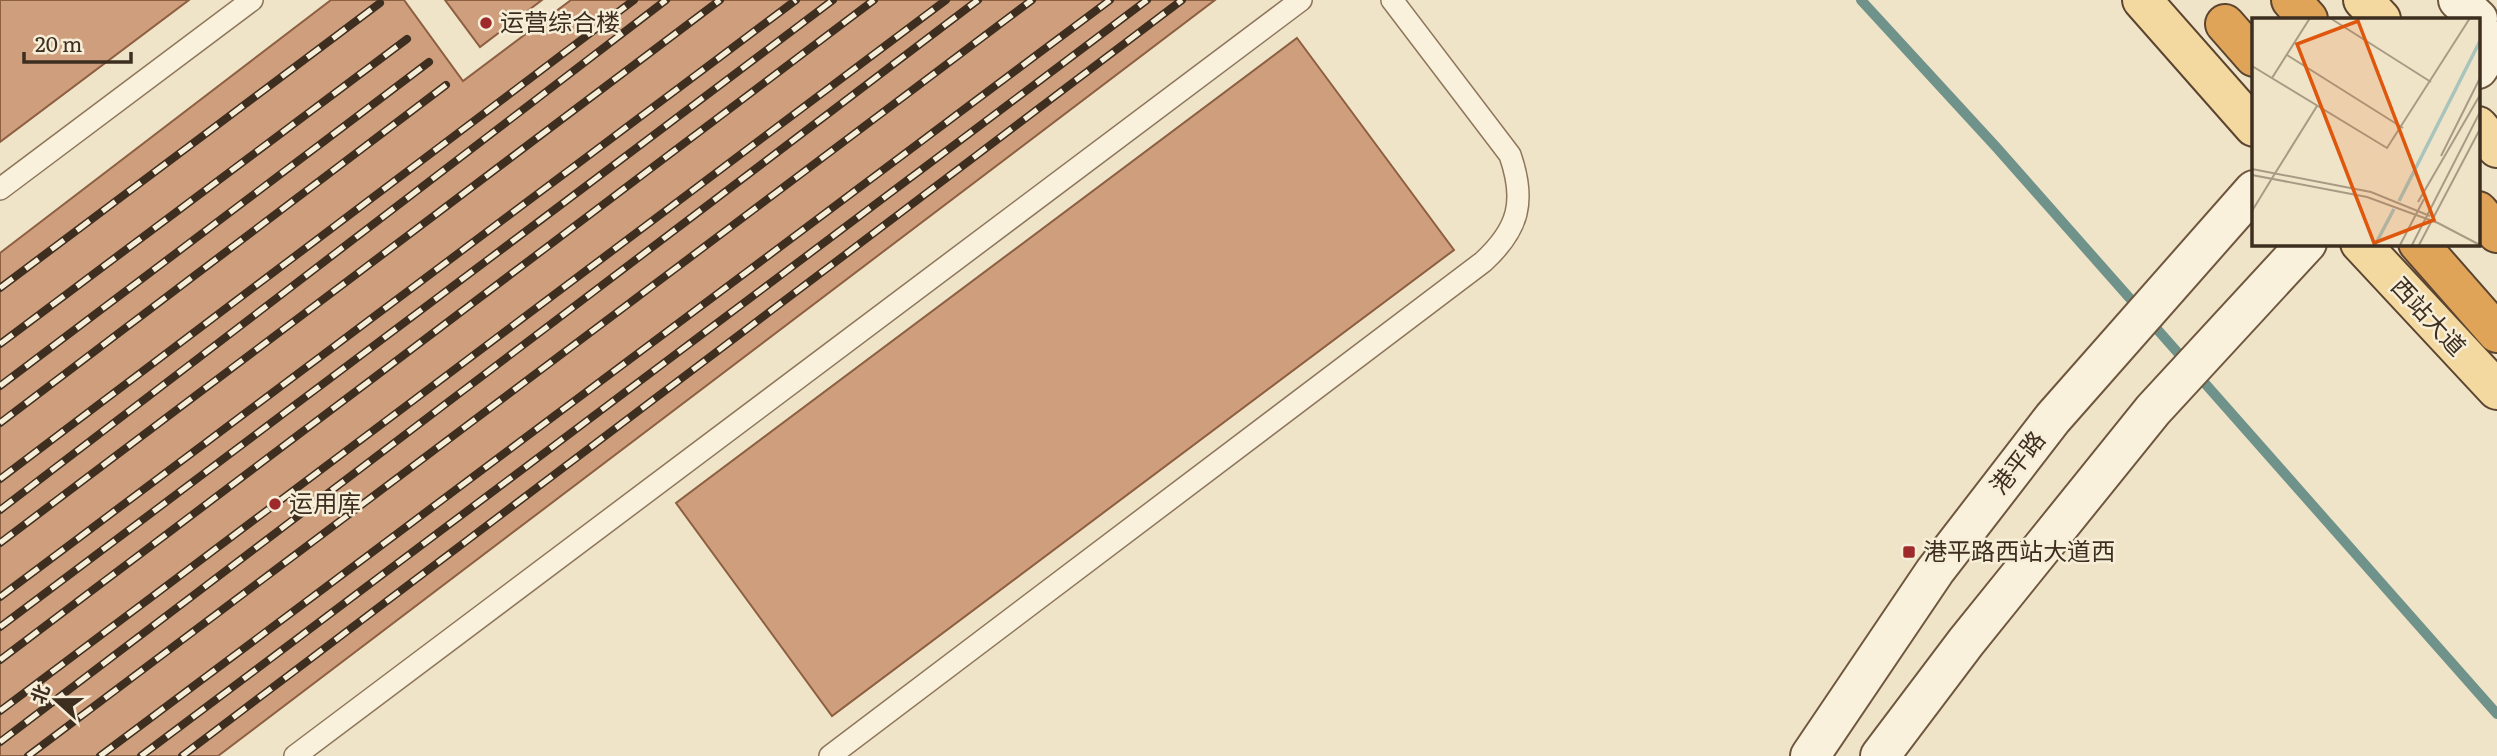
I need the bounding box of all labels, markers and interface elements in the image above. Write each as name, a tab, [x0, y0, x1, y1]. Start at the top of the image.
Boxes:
place label: 运营综合楼	[500, 3, 620, 38]
marker: 运营综合楼	[478, 15, 494, 31]
inset map	[2252, 18, 2480, 245]
scale bar	[24, 21, 131, 65]
text: 20 m	[35, 27, 82, 58]
street label: 西站大道	[2384, 268, 2475, 362]
street label: 港平路	[1980, 422, 2052, 501]
place label: 运用库	[289, 484, 361, 519]
marker: 运用库	[267, 496, 283, 512]
place label: 港平路西站大道西	[1923, 532, 2115, 567]
marker: 港平路西站大道西	[1901, 544, 1917, 560]
north arrow	[21, 665, 91, 735]
text: 北	[23, 680, 56, 707]

